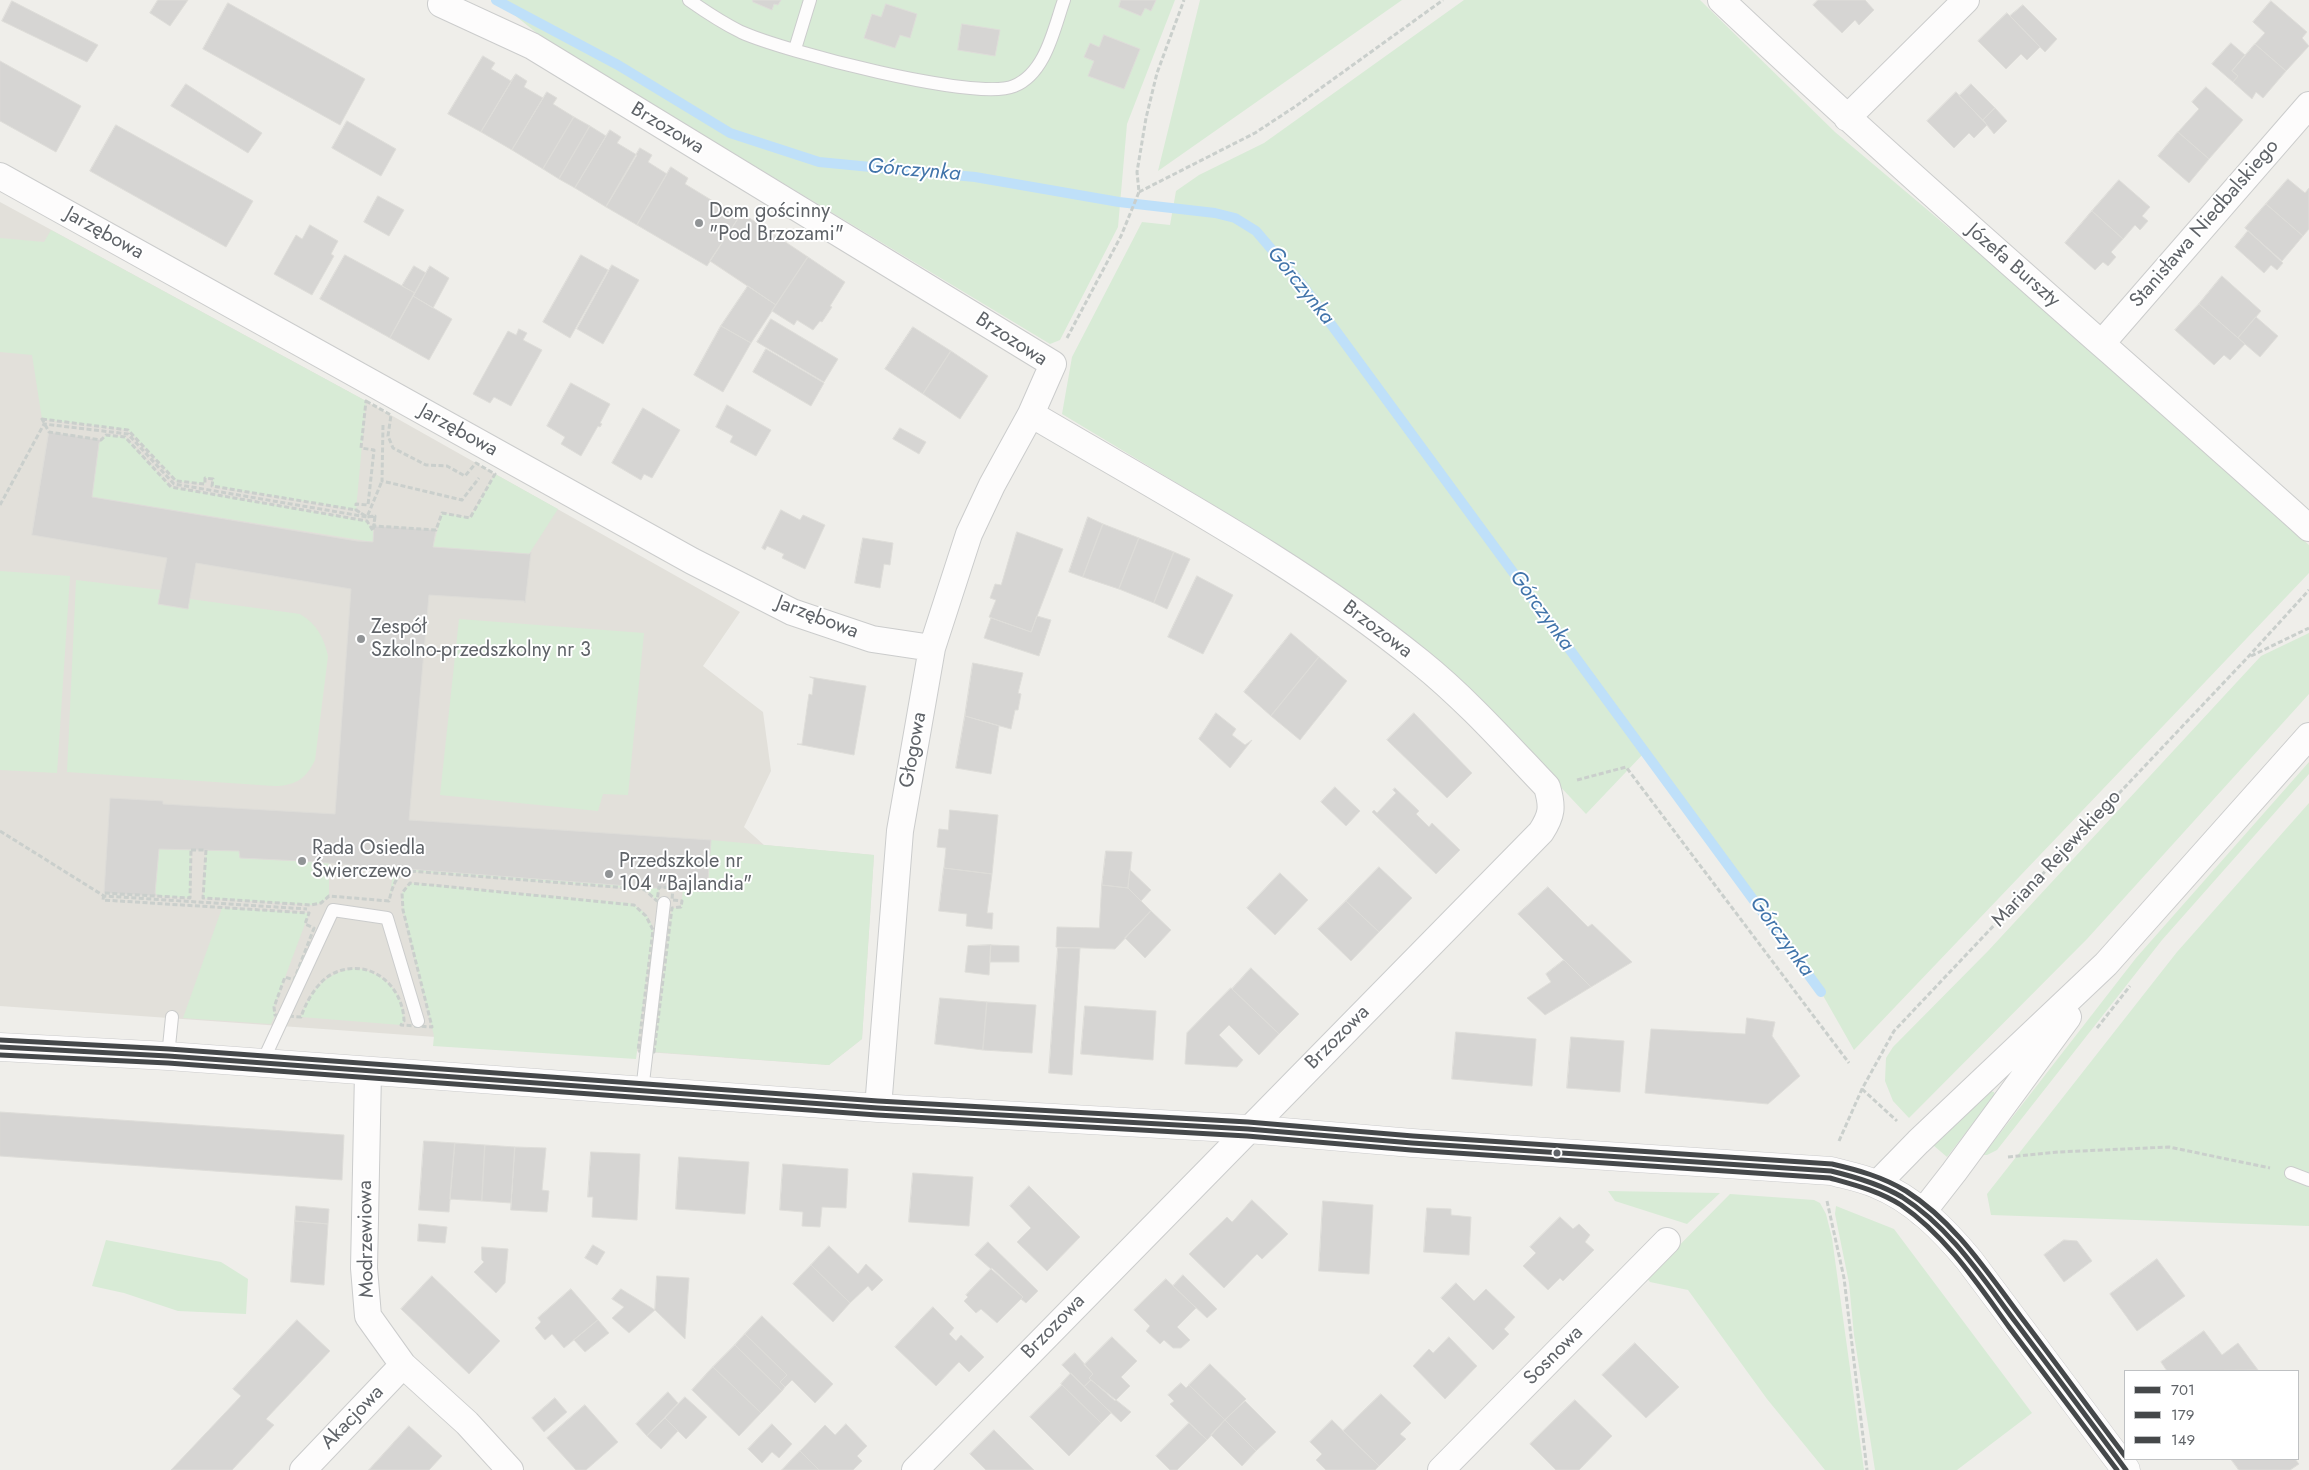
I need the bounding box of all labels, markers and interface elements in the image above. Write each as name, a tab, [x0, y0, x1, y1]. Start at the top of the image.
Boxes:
street label: Brzozowa	[626, 98, 708, 160]
street label: Stanisława Niedbalskiego	[2125, 135, 2285, 313]
water label: Górczynka	[866, 154, 962, 188]
place label: Dom gościnny "Pod Brzozami"	[709, 200, 844, 247]
street label: Jarzębowa	[60, 203, 148, 265]
marker: Dom gościnny "Pod Brzozami"	[693, 217, 705, 229]
street label: Józefa Burszty	[1962, 219, 2064, 313]
water label: Górczynka	[1261, 242, 1339, 330]
street label: Brzozowa	[971, 308, 1051, 372]
street label: Jarzębowa	[414, 400, 502, 462]
water label: Górczynka	[1503, 566, 1579, 656]
street label: Jarzębowa	[772, 591, 862, 645]
street label: Brzozowa	[1337, 596, 1417, 664]
place label: Zespół Szkolno-przedszkolny nr 3	[371, 616, 591, 663]
marker: Zespół Szkolno-przedszkolny nr 3	[355, 633, 367, 645]
street label: Głogowa	[896, 710, 932, 790]
street label: Mariana Rejewskiego	[1987, 786, 2127, 932]
place label: Rada Osiedla Świerczewo	[312, 837, 425, 884]
place label: Przedszkole nr 104 "Bajlandia"	[619, 850, 752, 897]
marker: Rada Osiedla Świerczewo	[296, 855, 308, 867]
marker: Przedszkole nr 104 "Bajlandia"	[603, 868, 615, 880]
water label: Górczynka	[1743, 892, 1819, 982]
street label: Brzozowa	[1301, 1001, 1375, 1075]
unlabelled marker	[1552, 1148, 1562, 1158]
street label: Modrzewiowa	[354, 1180, 380, 1298]
street label: Brzozowa	[1017, 1290, 1091, 1364]
street label: Sosnowa	[1519, 1321, 1589, 1391]
legend	[2124, 1370, 2299, 1460]
text: 701	[2171, 1379, 2195, 1401]
street label: Akacjowa	[317, 1381, 389, 1455]
text: 179	[2171, 1404, 2194, 1426]
text: 149	[2171, 1429, 2195, 1451]

